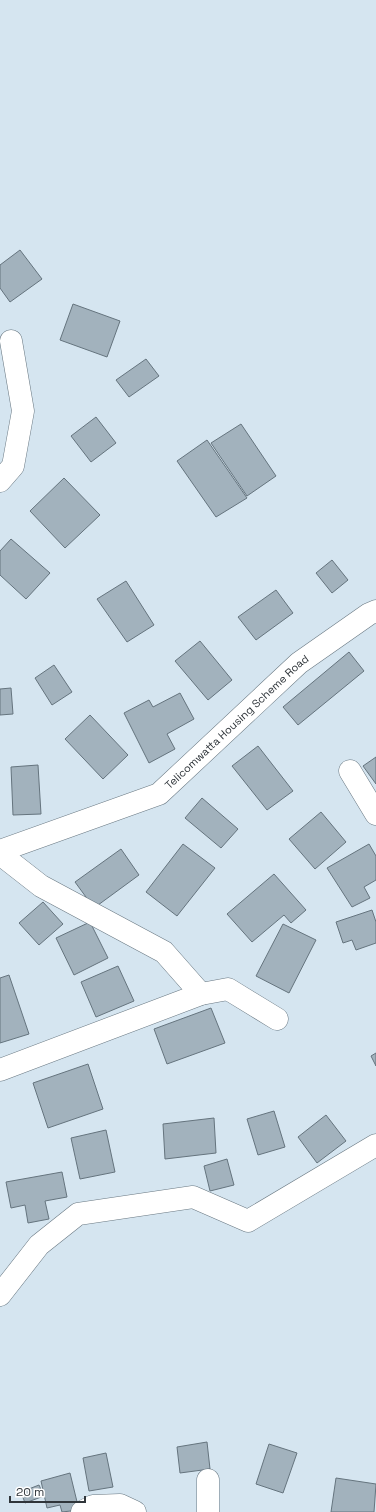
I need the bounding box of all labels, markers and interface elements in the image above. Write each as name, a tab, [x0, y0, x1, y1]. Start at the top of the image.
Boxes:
street label: Telicomwatta Housing Scheme Road	[162, 652, 311, 792]
scale bar	[10, 1478, 85, 1504]
text: 20 m	[16, 1484, 44, 1500]

